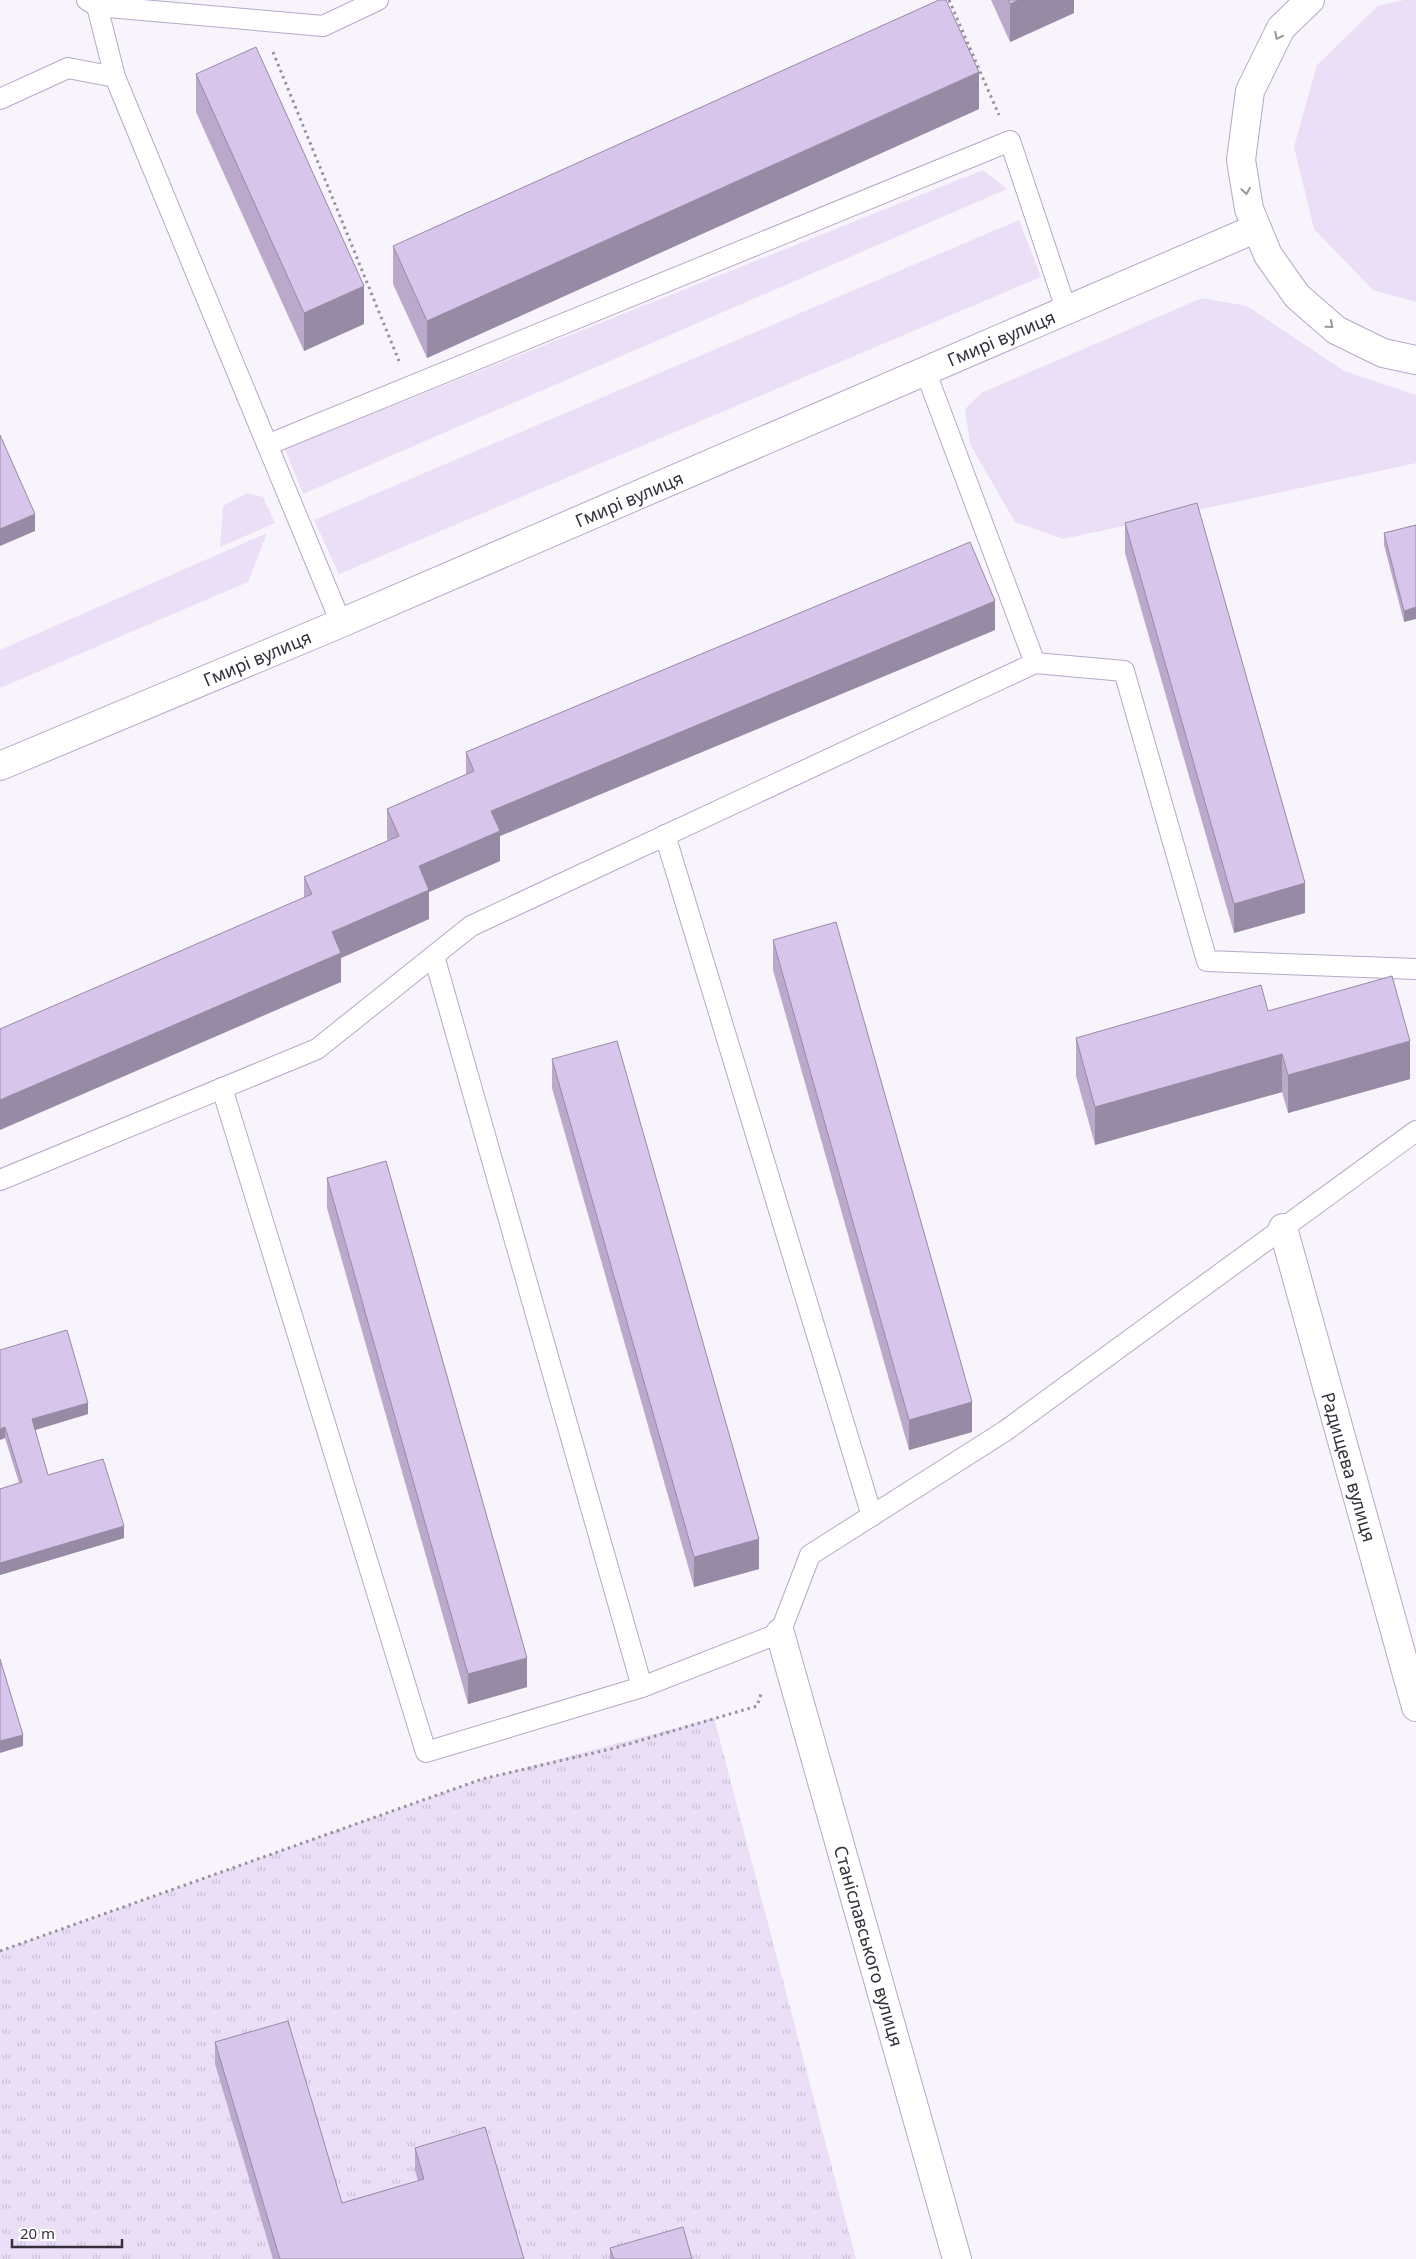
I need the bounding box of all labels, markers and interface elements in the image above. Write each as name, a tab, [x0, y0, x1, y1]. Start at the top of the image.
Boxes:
one-way arrow	[1274, 31, 1284, 40]
one-way arrow	[1240, 187, 1251, 195]
street label: Гмирі вулиця	[943, 304, 1059, 372]
one-way arrow	[1325, 319, 1334, 328]
street label: Гмирі вулиця	[571, 465, 687, 533]
street label: Гмирі вулиця	[199, 624, 315, 692]
street label: Радищева вулиця	[1316, 1389, 1382, 1545]
street label: Станіславського вулиця	[829, 1843, 909, 2049]
scale bar	[12, 2216, 122, 2248]
text: 20 m	[20, 2223, 55, 2243]

